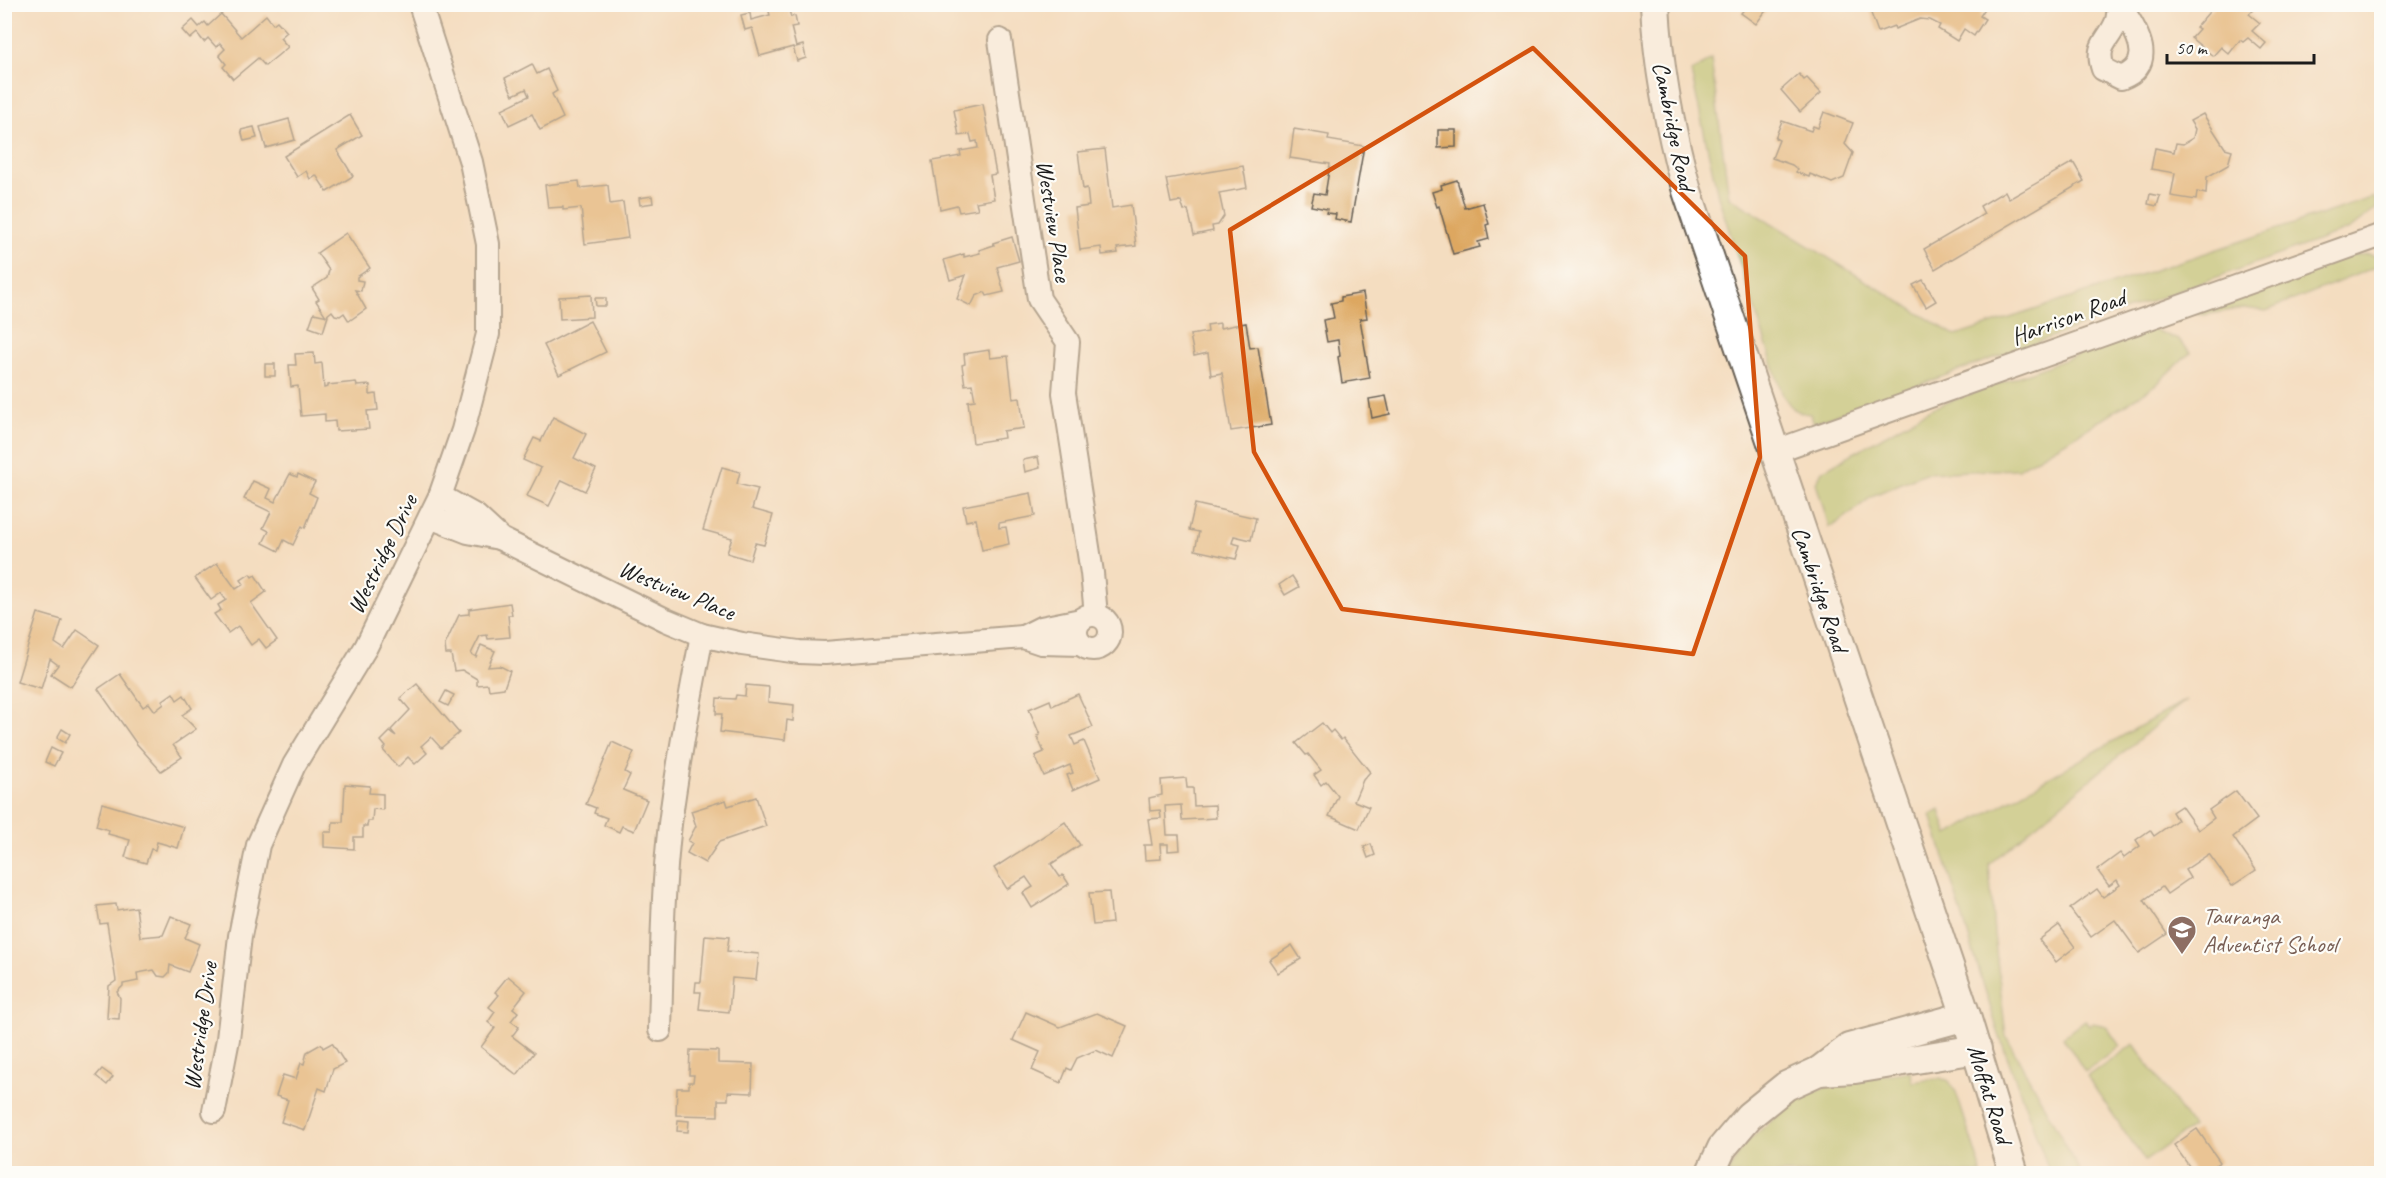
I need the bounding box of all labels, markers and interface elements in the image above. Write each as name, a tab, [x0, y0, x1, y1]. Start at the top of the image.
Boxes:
scale bar	[2167, 27, 2314, 65]
text: 50 m	[2176, 37, 2209, 59]
street label: Cambridge Road	[1646, 59, 1703, 196]
street label: Westview Place	[1030, 158, 1079, 286]
street label: Harrison Road	[2007, 281, 2132, 351]
street label: Westridge Drive	[340, 487, 425, 619]
street label: Cambridge Road	[1785, 522, 1857, 659]
street label: Westview Place	[615, 553, 741, 628]
place label: Tauranga Adventist School	[2203, 901, 2341, 959]
school or university icon: Tauranga Adventist School	[2166, 914, 2198, 956]
street label: Westridge Drive	[176, 958, 224, 1092]
street label: Moffat Road	[1961, 1041, 2020, 1150]

